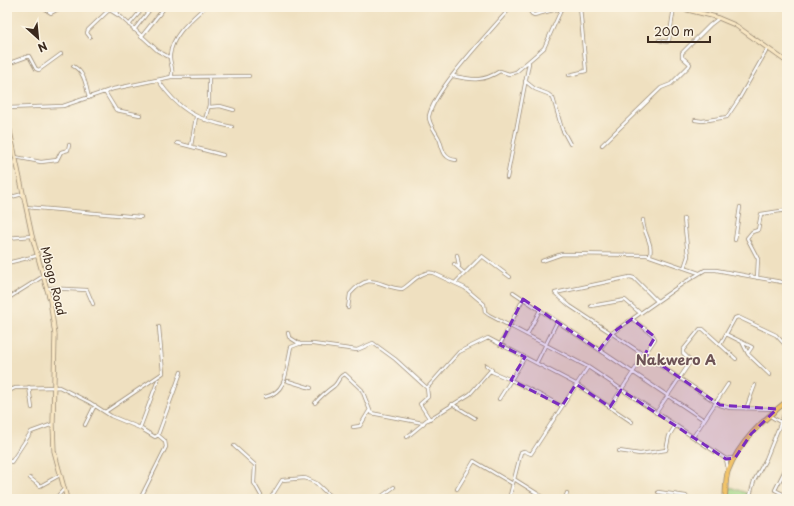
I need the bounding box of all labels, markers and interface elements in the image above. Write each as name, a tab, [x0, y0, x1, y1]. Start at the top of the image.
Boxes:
north arrow	[18, 18, 58, 58]
scale bar	[648, 18, 710, 44]
text: 200 m	[654, 22, 694, 40]
text: N	[35, 38, 51, 57]
street label: Mbogo Road	[37, 244, 71, 317]
district label: Nakwero A	[636, 349, 716, 370]

